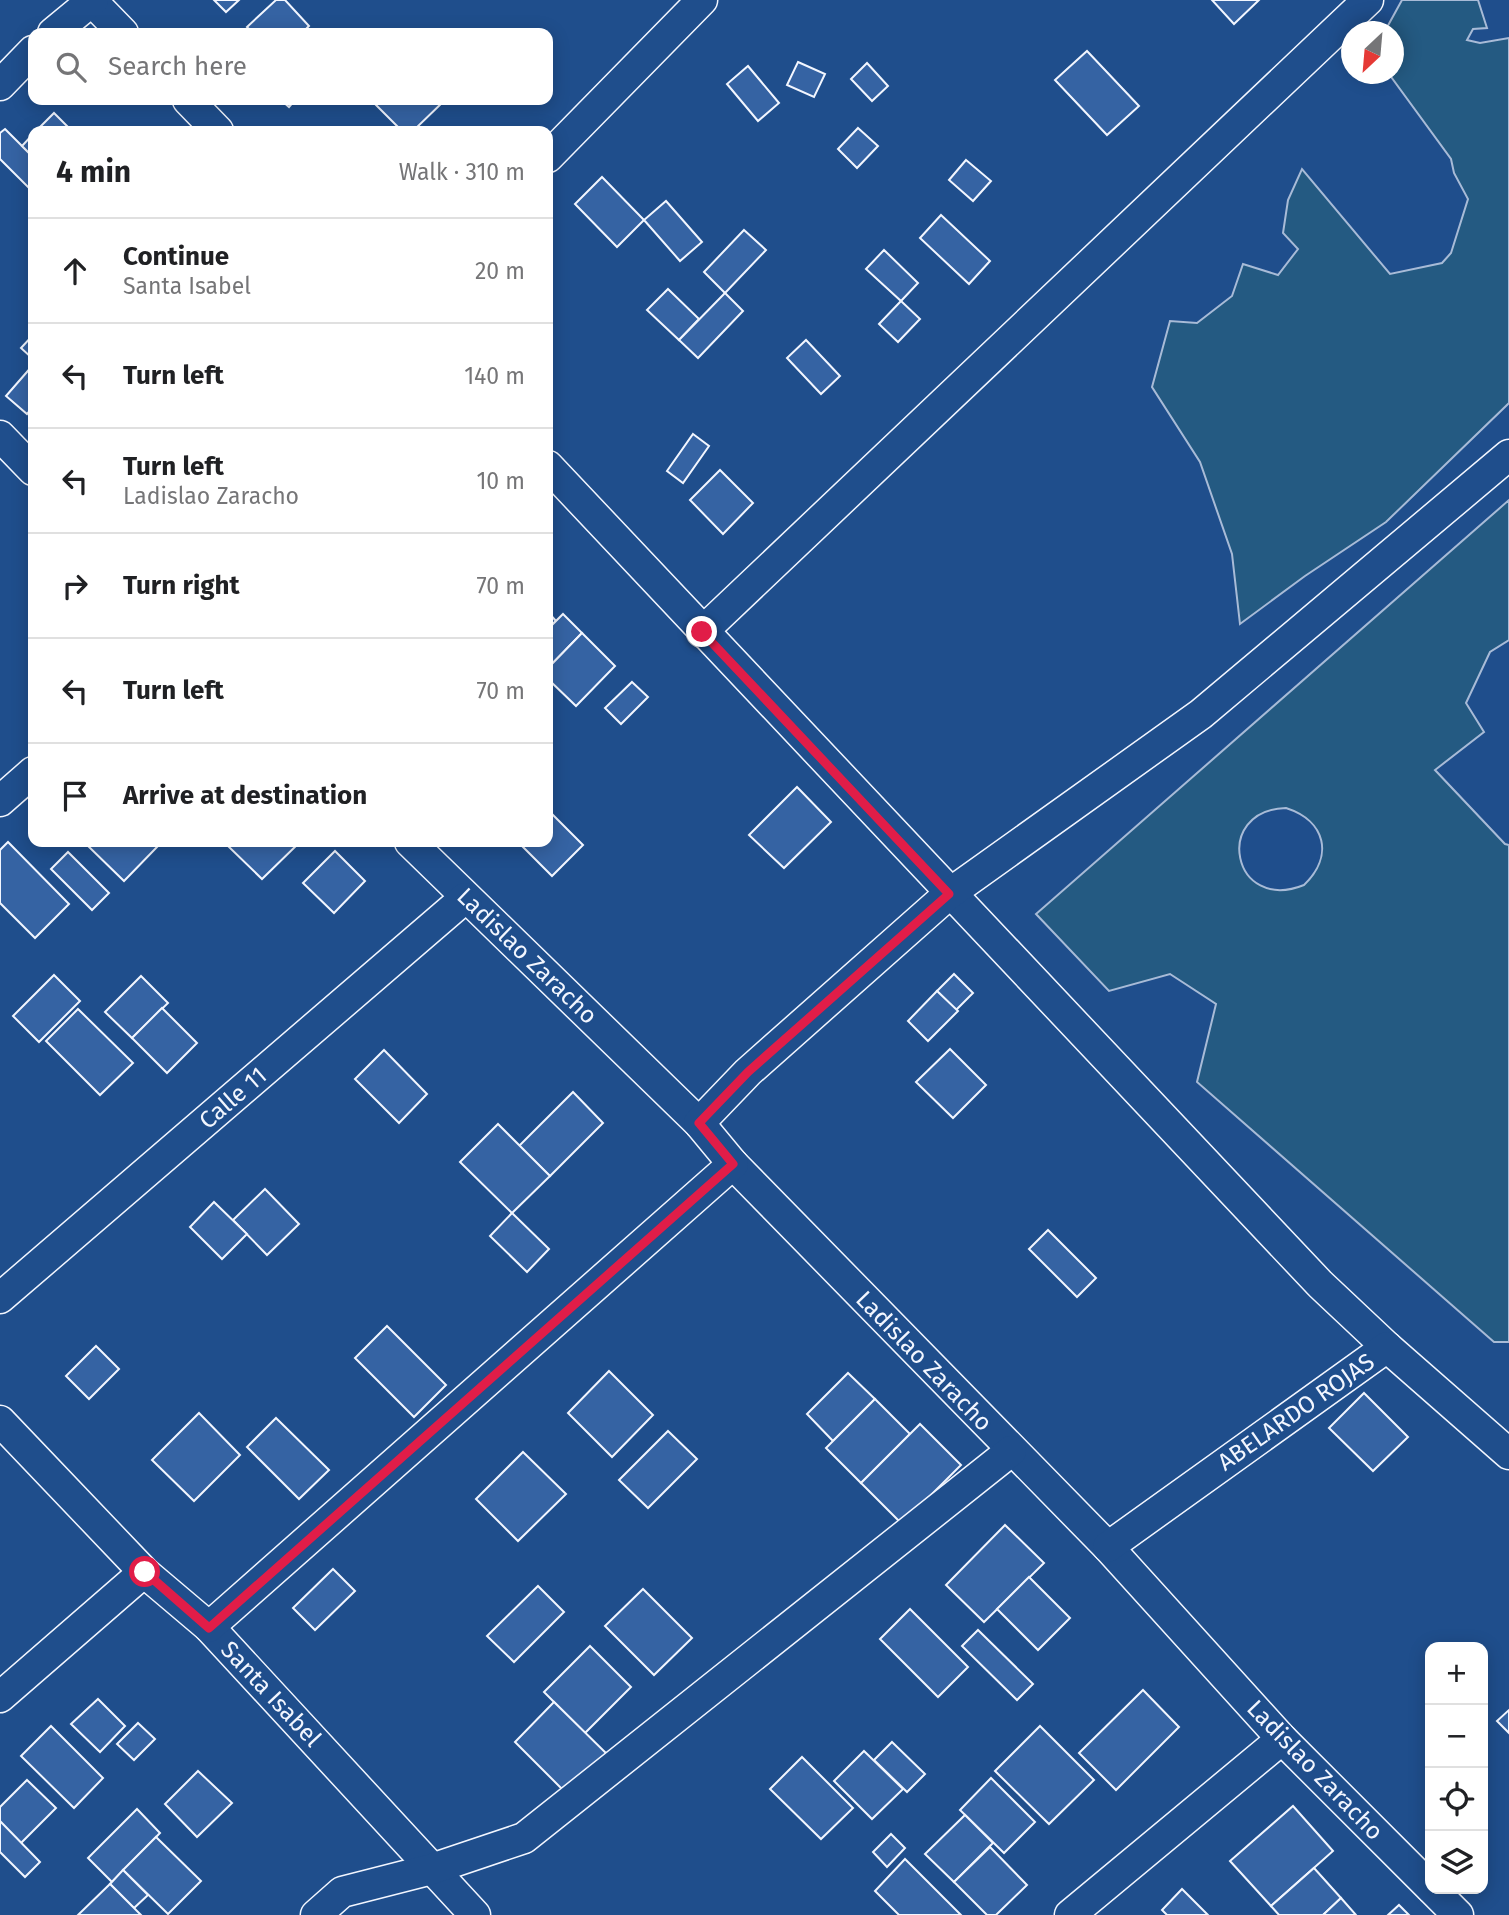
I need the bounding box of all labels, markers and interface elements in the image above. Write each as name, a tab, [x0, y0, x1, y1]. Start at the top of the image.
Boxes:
north arrow	[1341, 21, 1404, 84]
search box	[28, 28, 553, 105]
icon: search	[52, 48, 90, 86]
text: Search here	[108, 51, 247, 82]
text: 4 min	[56, 154, 131, 190]
text: Walk · 310 m	[399, 158, 525, 186]
text: Continue	[123, 241, 229, 272]
icon: ahead	[56, 252, 94, 290]
text: 20 m	[475, 257, 525, 285]
text: Santa Isabel	[123, 272, 251, 300]
icon: left	[56, 357, 94, 395]
text: Turn left	[123, 360, 224, 391]
text: 140 m	[464, 362, 525, 390]
text: Turn left	[123, 451, 224, 482]
icon: left	[56, 462, 94, 500]
text: 10 m	[476, 467, 525, 495]
text: Ladislao Zaracho	[123, 482, 299, 510]
icon: right	[56, 567, 94, 605]
text: Turn right	[123, 570, 240, 601]
text: 70 m	[476, 572, 525, 600]
route end	[686, 616, 717, 647]
icon: left	[56, 672, 94, 710]
text: Turn left	[123, 675, 224, 706]
text: 70 m	[476, 677, 525, 705]
icon: arrive	[56, 777, 94, 815]
text: Arrive at destination	[123, 780, 367, 811]
street label: Ladislao Zaracho	[451, 882, 603, 1030]
street label: Calle 11	[194, 1061, 272, 1135]
street label: Ladislao Zaracho	[850, 1285, 998, 1437]
street label: ABELARDO ROJAS	[1212, 1348, 1380, 1476]
route start	[129, 1556, 160, 1587]
street label: Santa Isabel	[215, 1636, 327, 1752]
map controls	[1425, 1642, 1488, 1894]
button: +	[1425, 1642, 1488, 1705]
street label: Ladislao Zaracho	[1241, 1694, 1389, 1846]
button: −	[1425, 1705, 1488, 1768]
button: locate	[1425, 1768, 1488, 1831]
button: layers	[1425, 1831, 1488, 1894]

